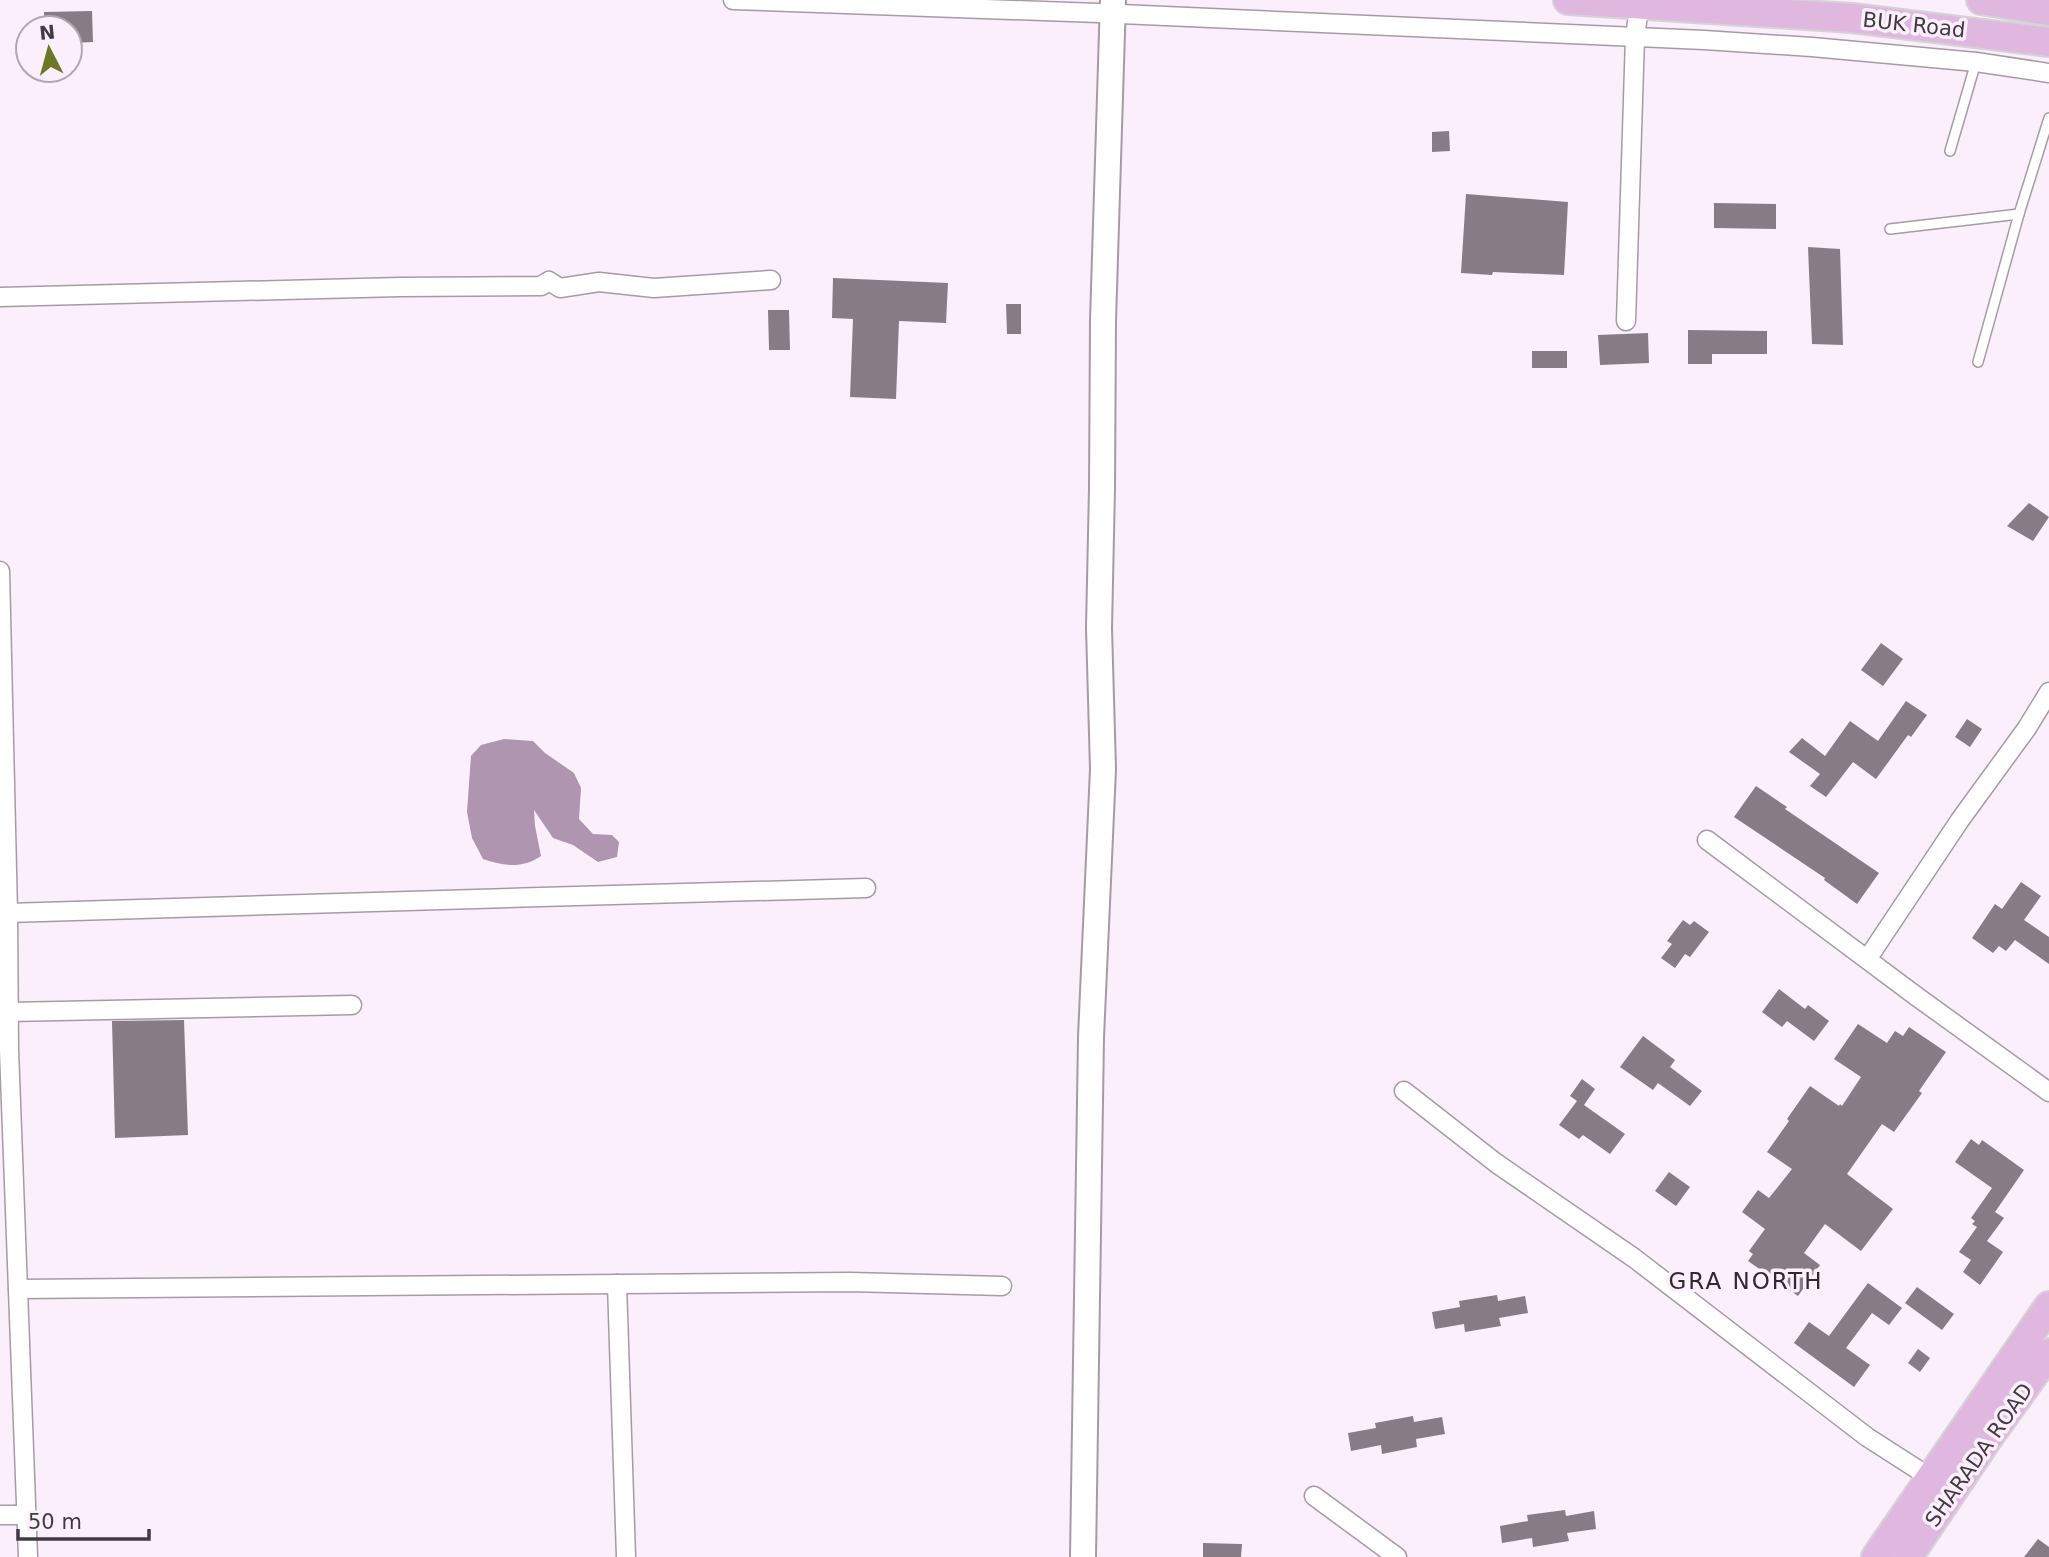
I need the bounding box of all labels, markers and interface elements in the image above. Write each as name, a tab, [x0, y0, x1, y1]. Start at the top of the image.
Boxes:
street label: BUK Road	[1862, 8, 1966, 42]
north arrow	[14, 14, 84, 84]
text: N	[38, 20, 56, 44]
district label: GRA NORTH	[1669, 1268, 1823, 1294]
street label: SHARADA ROAD	[1920, 1379, 2038, 1531]
scale bar	[18, 1498, 149, 1542]
text: 50 m	[28, 1510, 82, 1534]

